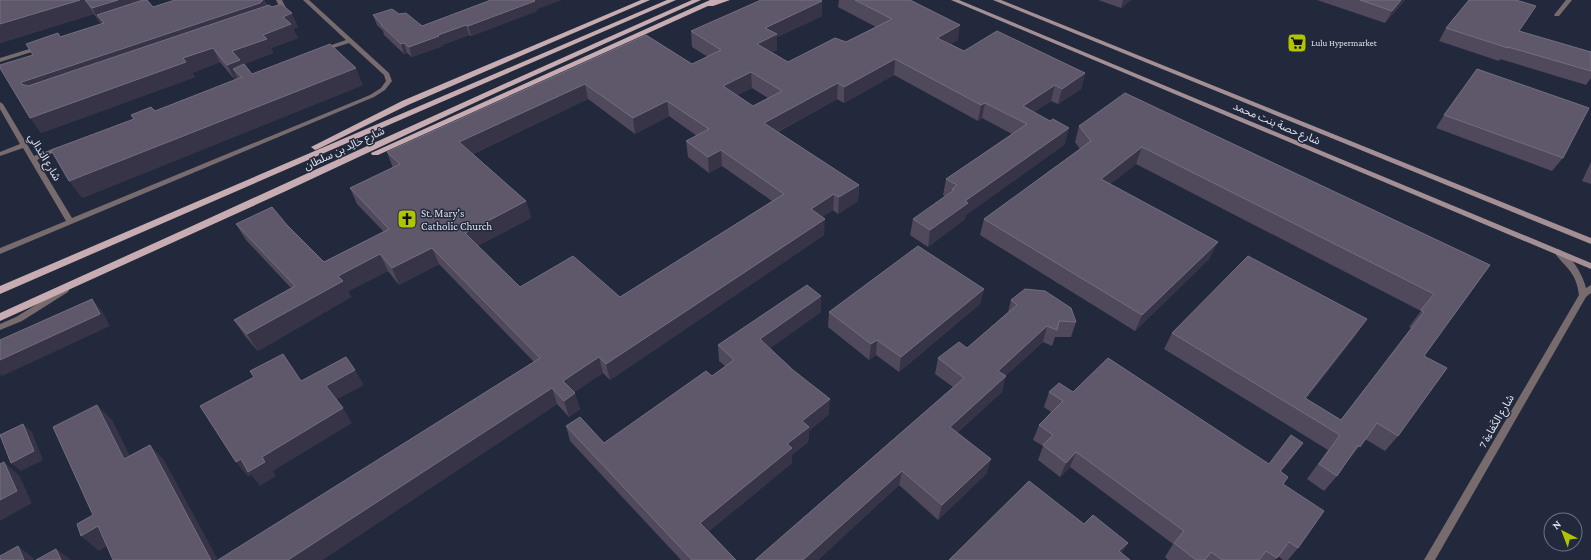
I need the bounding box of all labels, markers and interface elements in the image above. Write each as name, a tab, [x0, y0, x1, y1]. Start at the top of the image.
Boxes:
supermarket icon: Lulu Hypermarket	[1286, 32, 1308, 54]
place label: Lulu Hypermarket	[1311, 38, 1378, 48]
street label: شارع حصة بنت محمد	[1231, 99, 1323, 149]
street label: شارع خالِد بن سلطان	[302, 124, 387, 174]
street label: شارع التدالي	[23, 131, 64, 185]
place label: St. Mary's Catholic Church	[421, 207, 492, 232]
church icon: St. Mary's Catholic Church	[396, 208, 418, 230]
street label: شارع الكَفاءة 7	[1476, 392, 1518, 451]
north arrow	[1543, 512, 1583, 552]
text: N	[1550, 517, 1563, 532]

